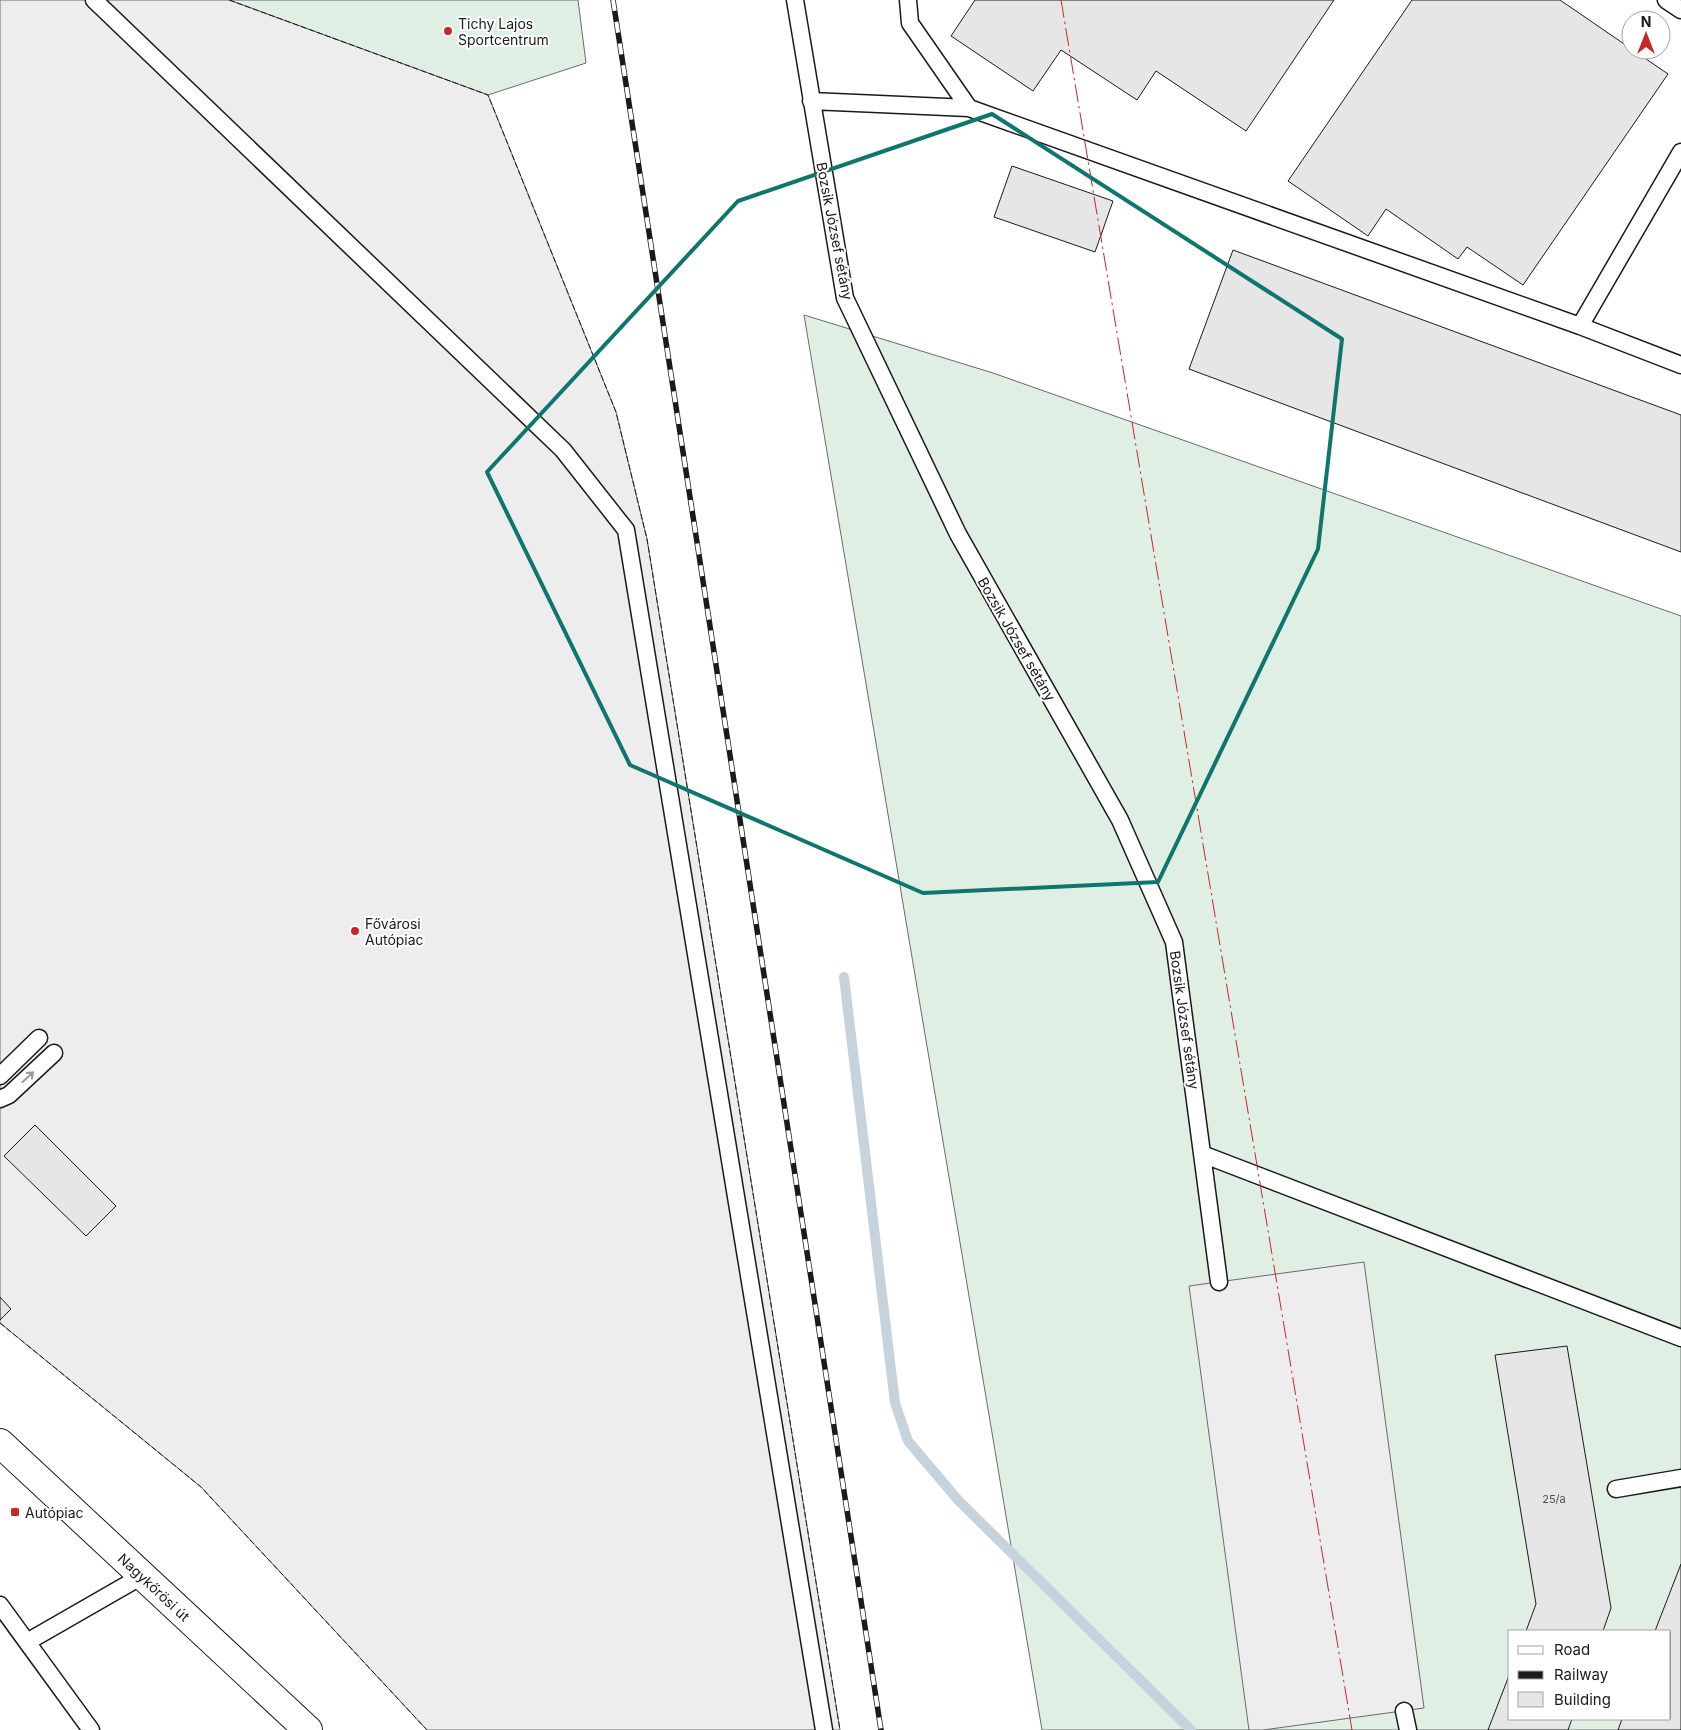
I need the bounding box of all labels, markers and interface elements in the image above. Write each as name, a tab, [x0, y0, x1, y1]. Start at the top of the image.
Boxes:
north arrow	[1621, 10, 1671, 60]
text: N	[1641, 13, 1651, 30]
place label: Tichy Lajos Sportcentrum	[458, 15, 549, 48]
marker: Tichy Lajos Sportcentrum	[442, 25, 454, 37]
street label: Bozsik József sétány	[813, 161, 857, 301]
street label: Bozsik József sétány	[975, 574, 1059, 704]
place label: Fővárosi Autópiac	[365, 915, 424, 948]
marker: Fővárosi Autópiac	[349, 925, 361, 937]
street label: Bozsik József sétány	[1167, 949, 1203, 1091]
one-way arrow	[22, 1071, 34, 1083]
house number: 25/a	[1542, 1492, 1566, 1506]
place label: Autópiac	[25, 1504, 84, 1521]
marker: Autópiac	[9, 1506, 21, 1518]
street label: Nagykőrösi út	[115, 1550, 194, 1625]
legend	[1508, 1630, 1671, 1720]
text: Road	[1554, 1640, 1590, 1659]
text: Railway	[1554, 1665, 1609, 1684]
text: Building	[1554, 1690, 1611, 1709]

